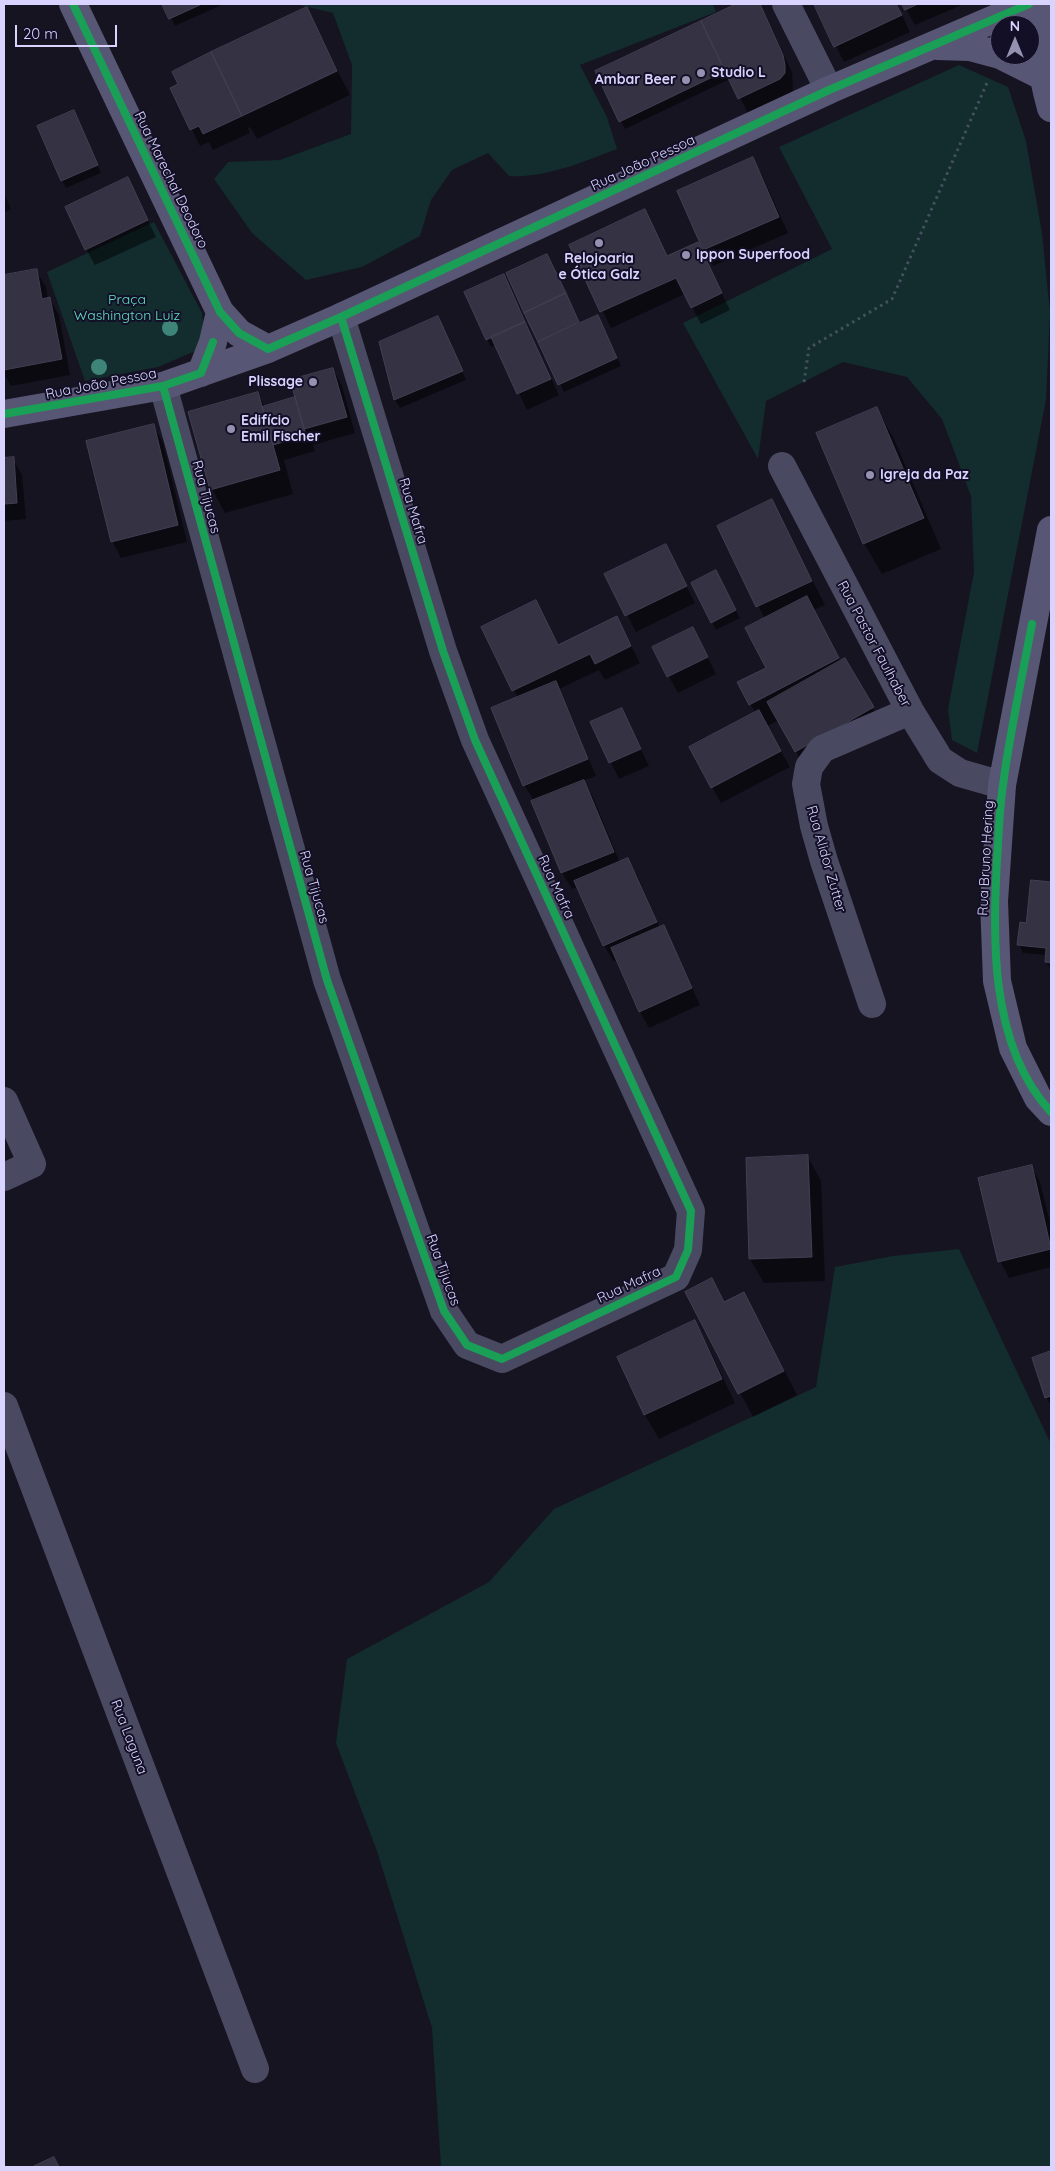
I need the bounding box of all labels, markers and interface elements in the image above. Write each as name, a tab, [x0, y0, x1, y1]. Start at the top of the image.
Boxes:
scale bar	[18, 15, 120, 47]
north arrow	[990, 15, 1040, 65]
text: N	[1010, 17, 1020, 35]
text: 20 m	[23, 24, 58, 43]
place label: Studio L	[711, 65, 766, 81]
marker: Studio L	[695, 67, 707, 79]
place label: Ambar Beer	[595, 72, 676, 88]
marker: Ambar Beer	[680, 74, 692, 86]
street label: Rua Marechal Deodoro	[131, 109, 211, 251]
street label: Rua João Pessoa	[588, 132, 698, 194]
marker: Relojoaria e Ótica Galz	[593, 237, 605, 249]
place label: Ippon Superfood	[696, 247, 810, 263]
marker: Ippon Superfood	[680, 249, 692, 261]
place label: Relojoaria e Ótica Galz	[558, 251, 640, 284]
park label: Praça Washington Luiz	[74, 292, 180, 324]
street label: Rua João Pessoa	[44, 365, 158, 403]
place label: Plissage	[248, 374, 303, 390]
marker: Plissage	[307, 376, 319, 388]
place label: Edifício Emil Fischer	[241, 413, 321, 446]
marker: Edifício Emil Fischer	[225, 423, 237, 435]
street label: Rua Tijucas	[188, 459, 224, 535]
place label: Igreja da Paz	[880, 467, 969, 483]
marker: Igreja da Paz	[864, 469, 876, 481]
street label: Rua Mafra	[395, 476, 431, 546]
street label: Rua Pastor Faulhaber	[834, 578, 914, 710]
street label: Rua Bruno Hering	[975, 800, 997, 916]
street label: Rua Alidor Zutter	[803, 804, 849, 914]
street label: Rua Tijucas	[296, 849, 332, 925]
street label: Rua Mafra	[534, 852, 578, 922]
street label: Rua Tijucas	[422, 1232, 464, 1308]
street label: Rua Mafra	[594, 1263, 664, 1307]
street label: Rua Laguna	[107, 1697, 151, 1777]

